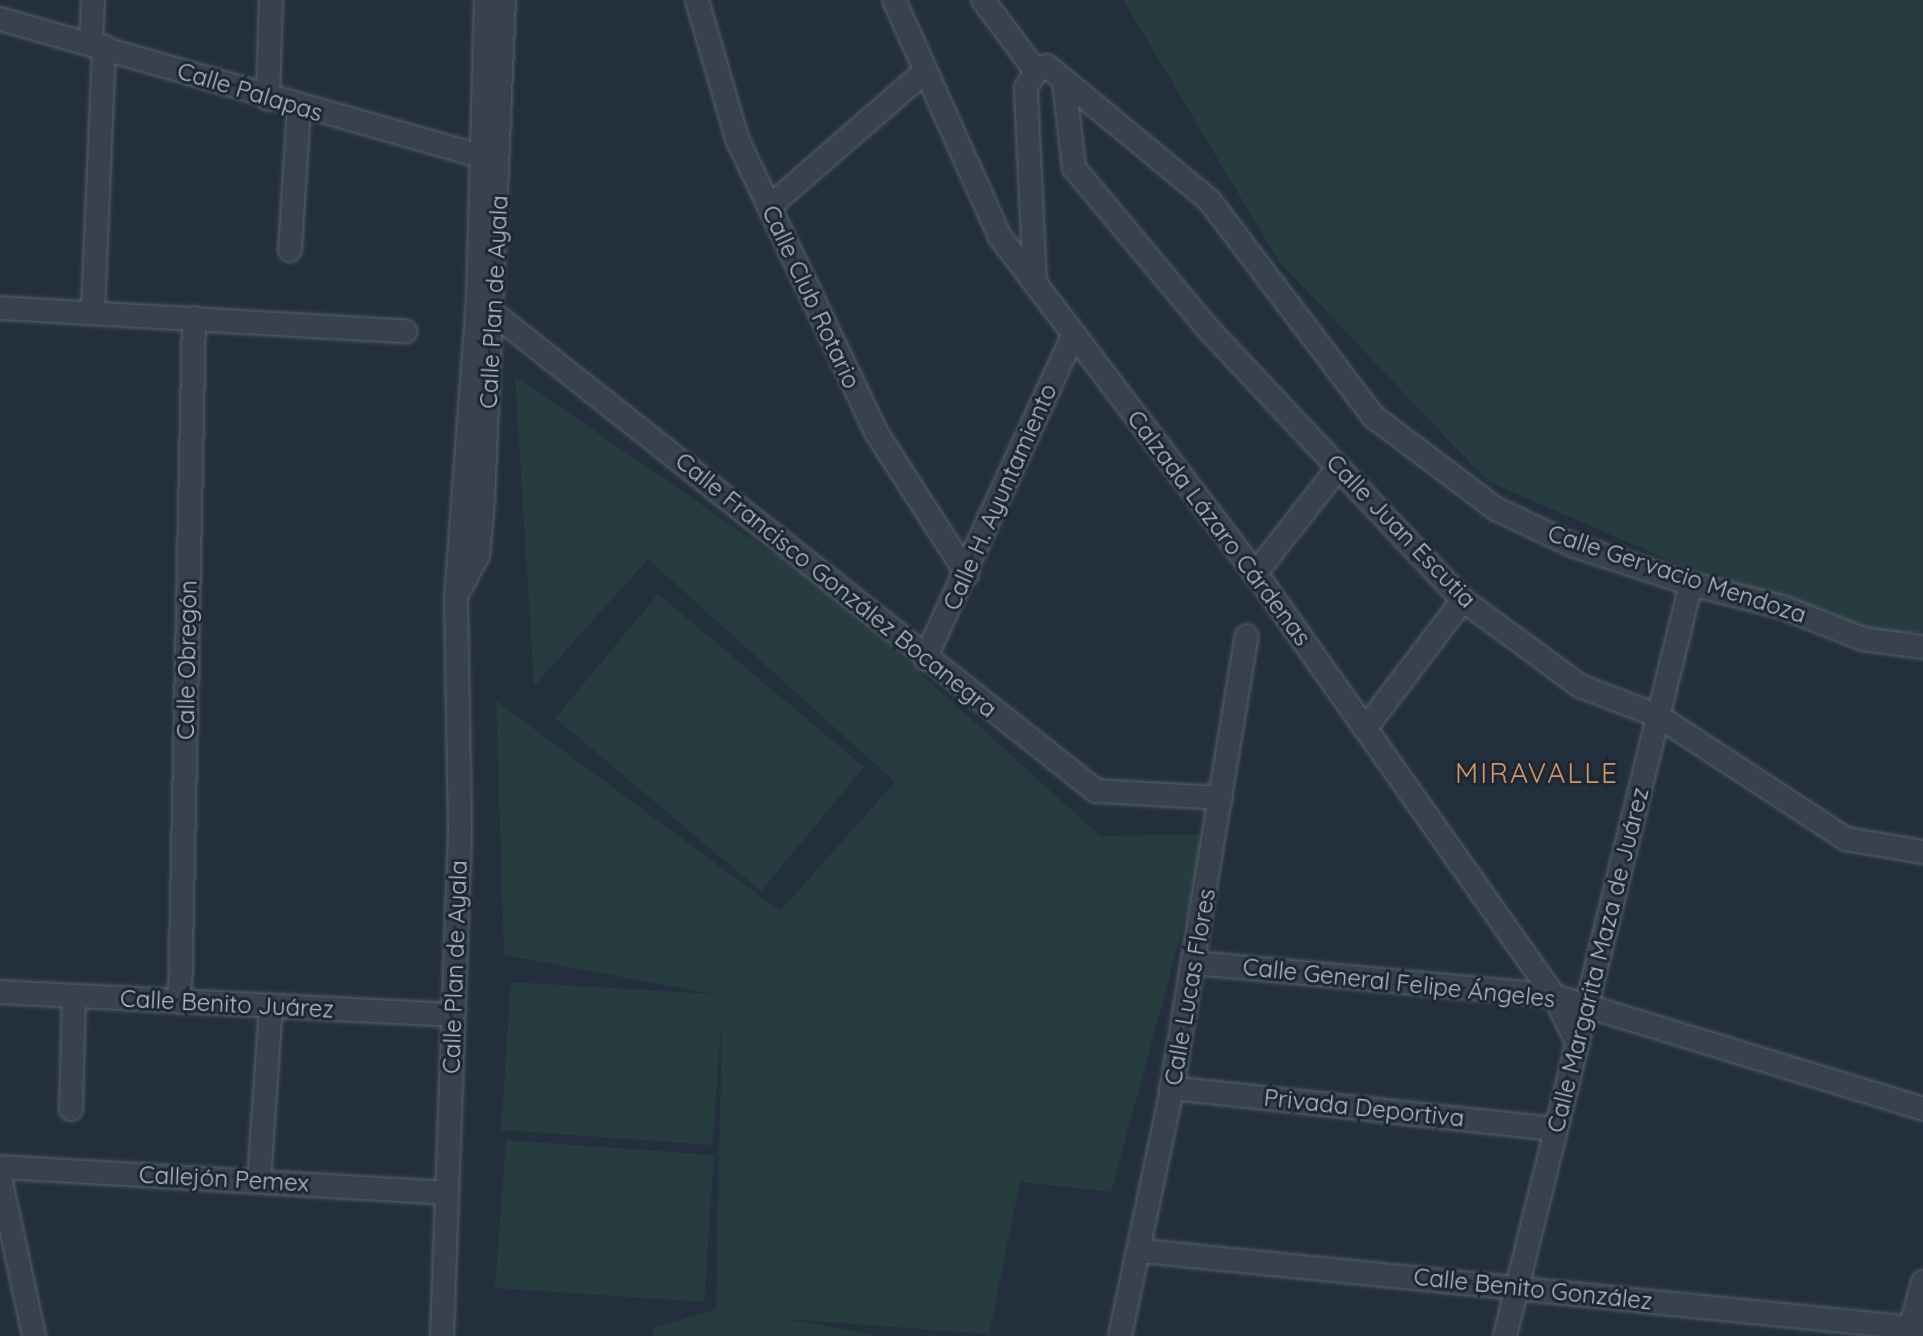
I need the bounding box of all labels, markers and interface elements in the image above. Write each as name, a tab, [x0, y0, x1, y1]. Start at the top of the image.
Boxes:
street label: Calle Palapas	[174, 56, 326, 128]
street label: Calle Plan de Ayala	[474, 195, 514, 409]
street label: Calle Club Rotario	[756, 201, 866, 393]
street label: Calle H. Ayuntamiento	[937, 379, 1063, 615]
street label: Calzada Lázaro Cárdenas	[1121, 405, 1317, 651]
street label: Calle Francisco González Bocanegra	[670, 446, 1002, 724]
street label: Calle Juan Escutia	[1320, 448, 1482, 614]
street label: Calle Gervacio Mendoza	[1544, 519, 1810, 629]
street label: Calle Obregón	[171, 580, 203, 740]
district label: MIRAVALLE	[1455, 756, 1619, 790]
street label: Calle Margarita Maza de Juárez	[1541, 784, 1655, 1136]
street label: Calle Plan de Ayala	[437, 860, 473, 1074]
street label: Calle Lucas Flores	[1159, 886, 1221, 1088]
street label: Calle General Felipe Ángeles	[1241, 952, 1557, 1014]
street label: Calle Benito Juárez	[119, 984, 335, 1024]
street label: Privada Deportiva	[1262, 1083, 1466, 1133]
street label: Callejón Pemex	[138, 1160, 310, 1198]
street label: Calle Benito González	[1412, 1262, 1654, 1316]

